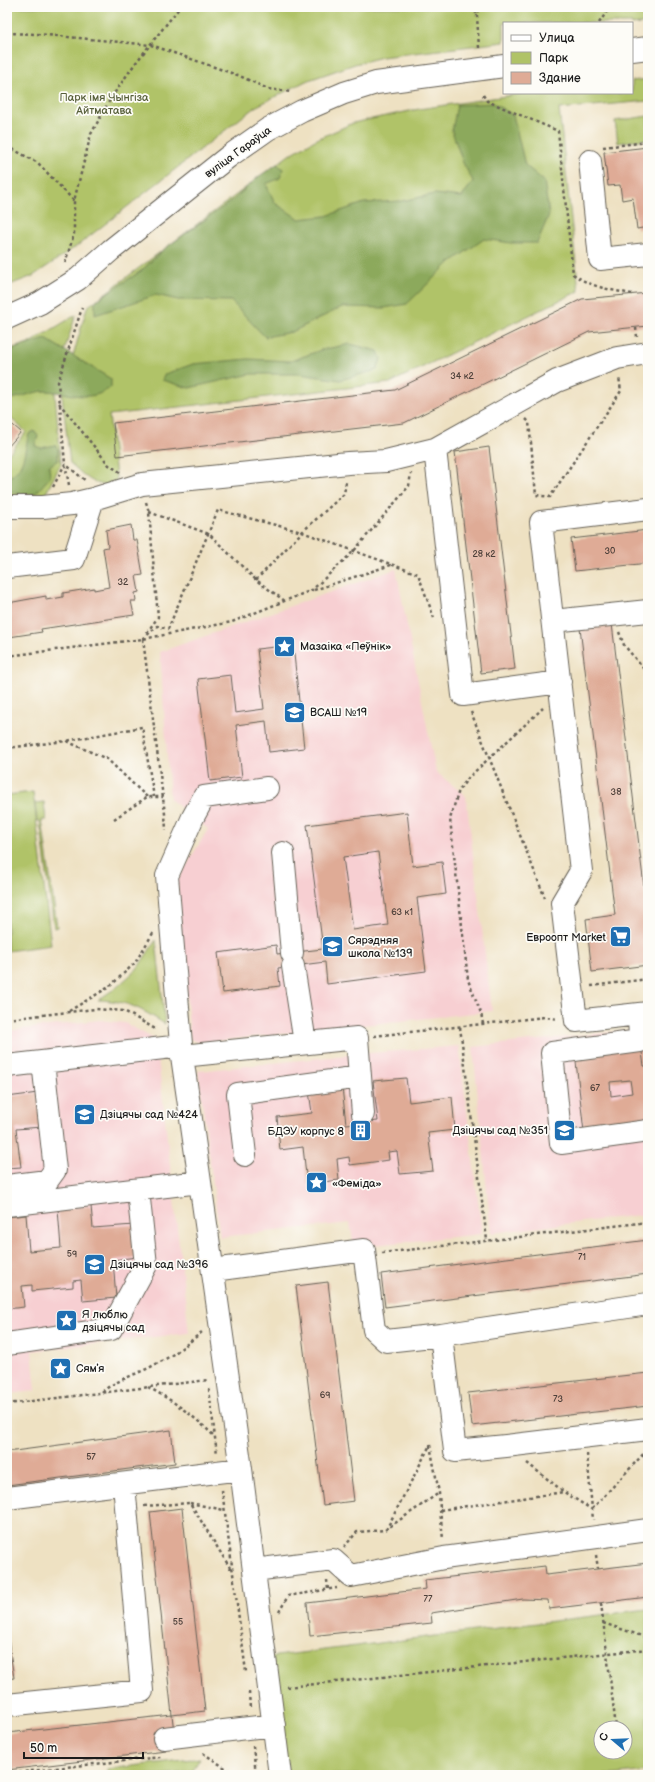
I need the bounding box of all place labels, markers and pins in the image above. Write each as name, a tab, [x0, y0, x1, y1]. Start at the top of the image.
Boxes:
place icon: Мазаіка «Пеўнік»	[271, 633, 297, 659]
place label: Мазаіка «Пеўнік»	[300, 640, 392, 653]
school or university icon: ВСАШ №19	[281, 699, 307, 725]
place label: ВСАШ №19	[310, 706, 367, 719]
supermarket icon: Евроопт Market	[608, 924, 634, 950]
place label: Евроопт Market	[526, 931, 607, 944]
school or university icon: Сярэдняя школа №139	[320, 933, 346, 959]
place label: Сярэдняя школа №139	[348, 934, 413, 960]
school or university icon: Дзіцячы сад №424	[72, 1101, 98, 1127]
place label: Дзіцячы сад №424	[100, 1108, 198, 1121]
school or university icon: Дзіцячы сад №351	[551, 1117, 577, 1143]
building icon: БДЭУ корпус 8	[347, 1118, 373, 1144]
place label: Дзіцячы сад №351	[452, 1124, 548, 1137]
place label: БДЭУ корпус 8	[268, 1125, 344, 1138]
place icon: «Феміда»	[304, 1170, 330, 1196]
place label: «Феміда»	[332, 1177, 382, 1190]
school or university icon: Дзіцячы сад №396	[81, 1251, 107, 1277]
place label: Дзіцячы сад №396	[110, 1258, 208, 1271]
place icon: Я люблю дзіцячы сад	[53, 1307, 79, 1333]
place label: Я люблю дзіцячы сад	[82, 1308, 145, 1334]
place icon: Сямʼя	[48, 1355, 74, 1381]
place label: Сямʼя	[76, 1362, 104, 1375]

